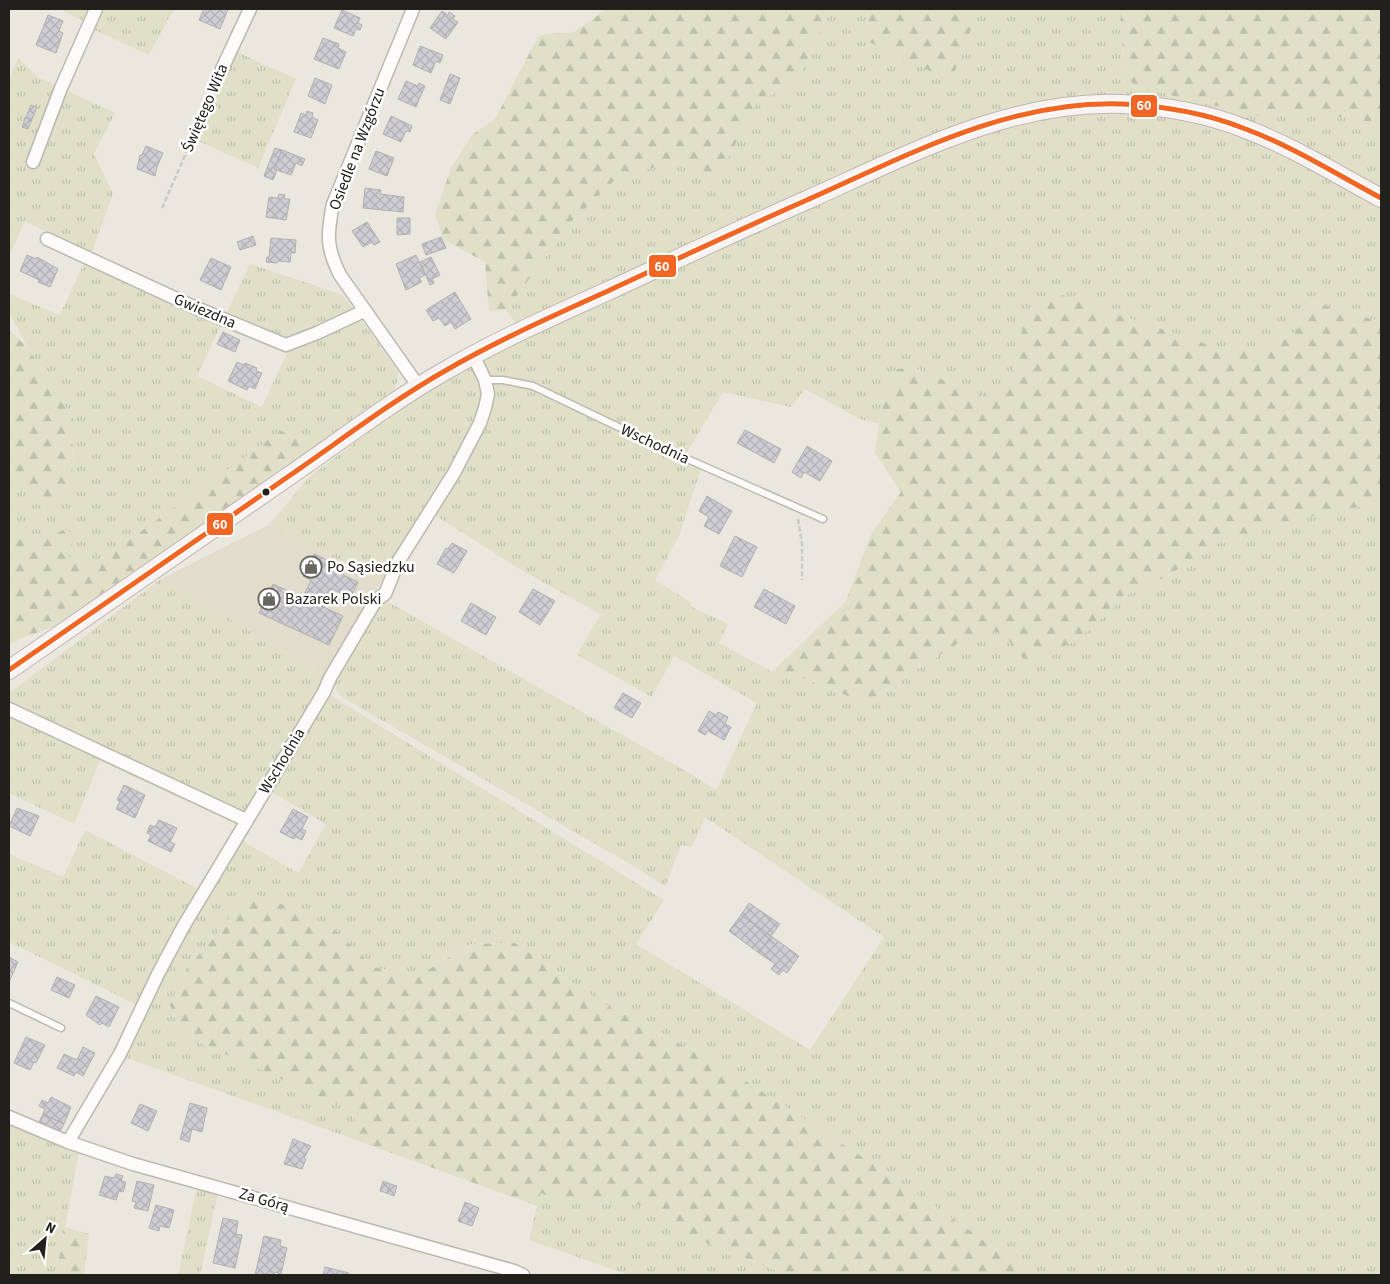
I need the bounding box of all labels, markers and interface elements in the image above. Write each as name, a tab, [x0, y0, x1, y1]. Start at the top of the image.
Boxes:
street label: Świętego Wita	[176, 60, 234, 156]
street label: Osiedle na Wzgórzu	[323, 84, 391, 214]
line badge: 60	[1130, 94, 1158, 118]
text: 60	[1137, 96, 1151, 116]
line badge: 60	[648, 254, 677, 278]
text: 60	[655, 257, 669, 277]
street label: Gwiezdna	[171, 288, 239, 334]
street label: Wschodnia	[617, 418, 693, 470]
unlabelled marker	[261, 487, 271, 497]
line badge: 60	[206, 512, 234, 536]
text: 60	[213, 515, 227, 535]
shop icon: Po Sąsiedzku	[299, 555, 323, 579]
place label: Po Sąsiedzku	[327, 556, 415, 578]
shop icon: Bazarek Polski	[257, 587, 281, 611]
place label: Bazarek Polski	[285, 588, 381, 610]
street label: Wschodnia	[254, 724, 310, 798]
street label: Za Górą	[236, 1182, 292, 1218]
north arrow	[20, 1214, 70, 1264]
text: N	[42, 1217, 59, 1239]

